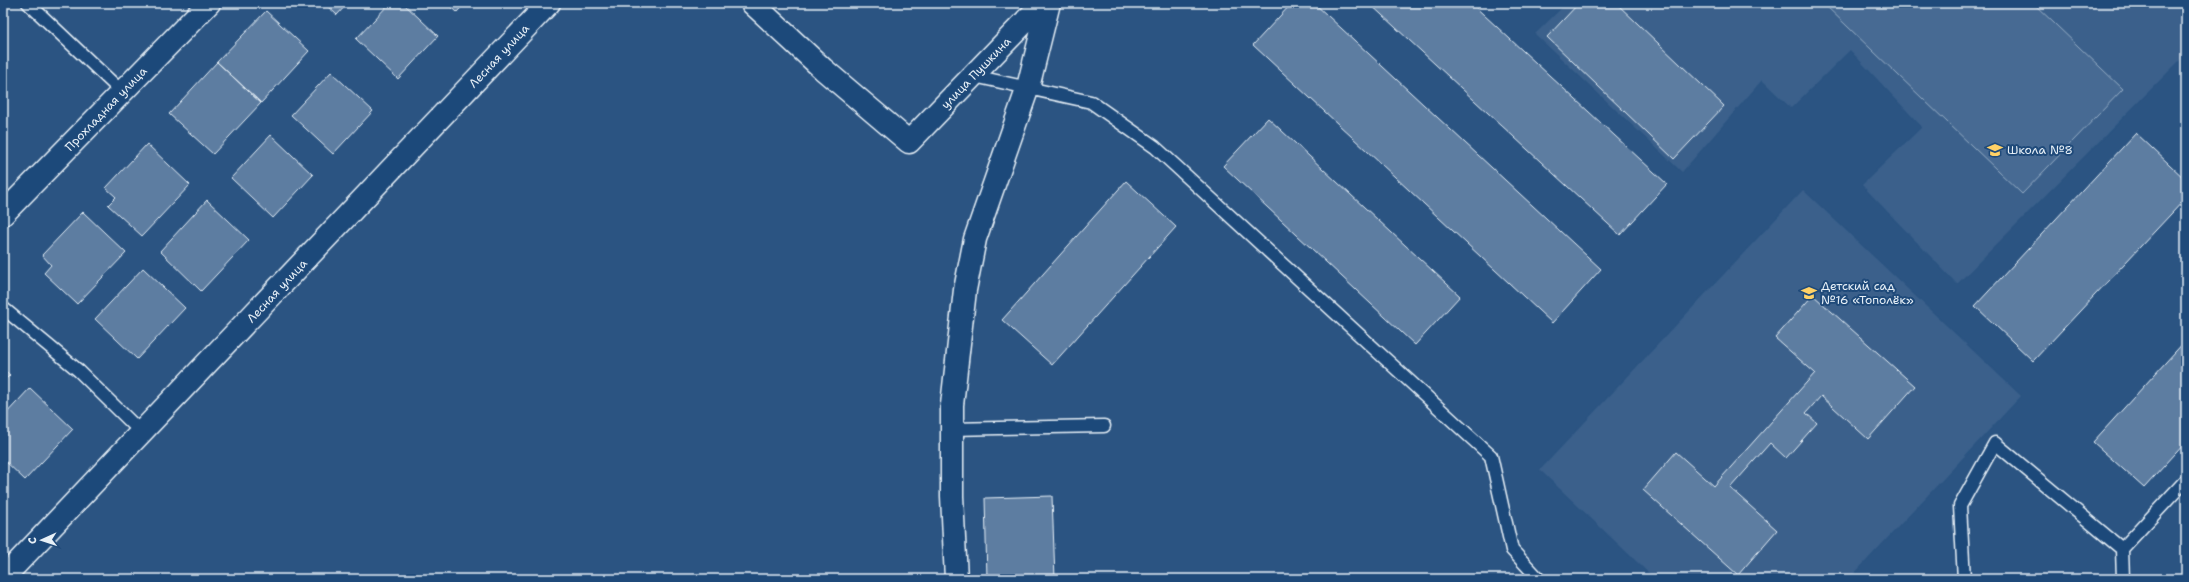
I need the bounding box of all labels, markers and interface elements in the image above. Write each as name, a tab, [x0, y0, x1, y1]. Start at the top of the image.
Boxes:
street label: Лесная улица	[465, 20, 533, 91]
street label: улица Пушкина	[938, 33, 1015, 112]
street label: Прохладная улица	[62, 63, 151, 155]
school or university icon: Школа №8	[1986, 141, 2004, 159]
place label: Школа №8	[2007, 142, 2073, 158]
street label: Лесная улица	[243, 255, 311, 326]
place label: Детский сад №16 «Тополёк»	[1821, 278, 1914, 308]
school or university icon: Детский сад №16 «Тополёк»	[1800, 284, 1818, 302]
north arrow	[22, 520, 62, 560]
text: С	[25, 536, 40, 544]

